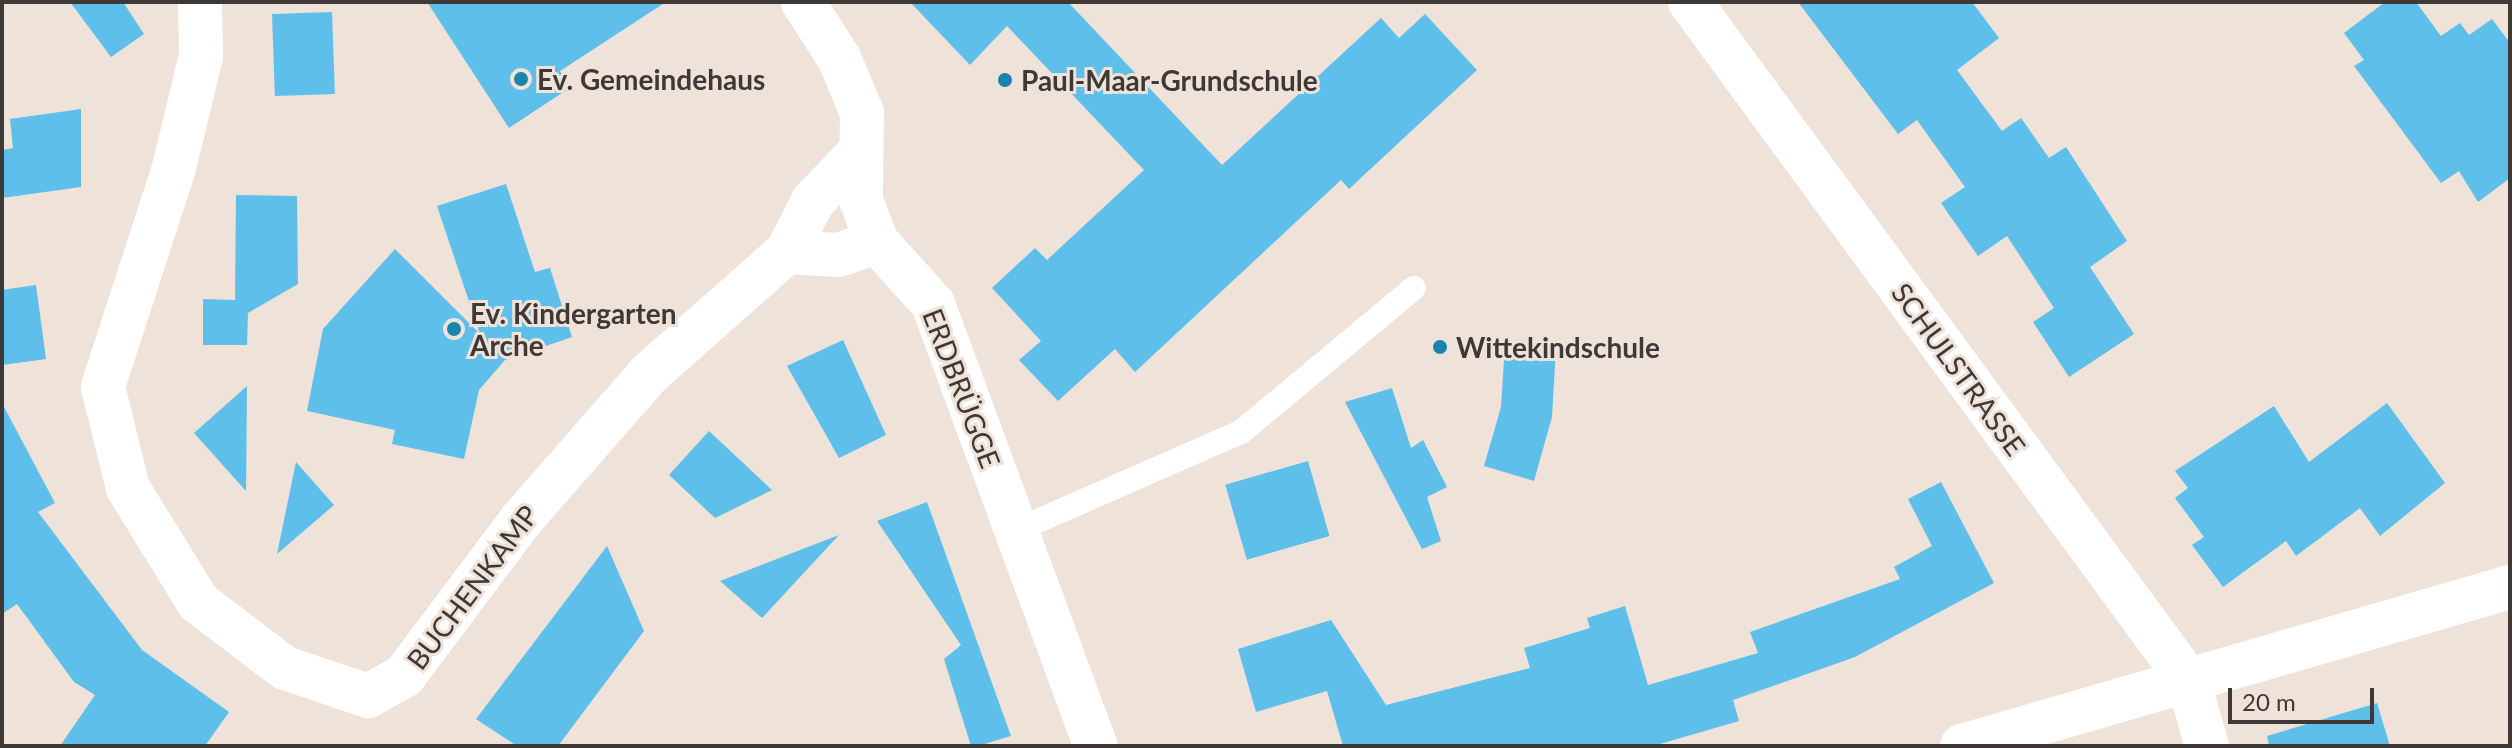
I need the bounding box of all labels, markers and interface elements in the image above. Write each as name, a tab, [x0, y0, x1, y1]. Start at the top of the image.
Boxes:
place label: Ev. Gemeindehaus	[537, 62, 765, 96]
place label: Paul-Maar-Grundschule	[1021, 63, 1318, 97]
marker: Ev. Gemeindehaus	[512, 70, 530, 88]
marker: Paul-Maar-Grundschule	[996, 71, 1014, 89]
street label: SCHULSTRASSE	[1885, 276, 2033, 462]
place label: Ev. Kindergarten Arche	[470, 296, 677, 362]
street label: ERDBRÜGGE	[916, 303, 1008, 473]
marker: Ev. Kindergarten Arche	[445, 320, 463, 338]
place label: Wittekindschule	[1456, 330, 1660, 364]
marker: Wittekindschule	[1431, 338, 1449, 356]
street label: BUCHENKAMP	[399, 498, 545, 676]
scale bar	[2232, 672, 2378, 722]
text: 20 m	[2242, 687, 2296, 716]

